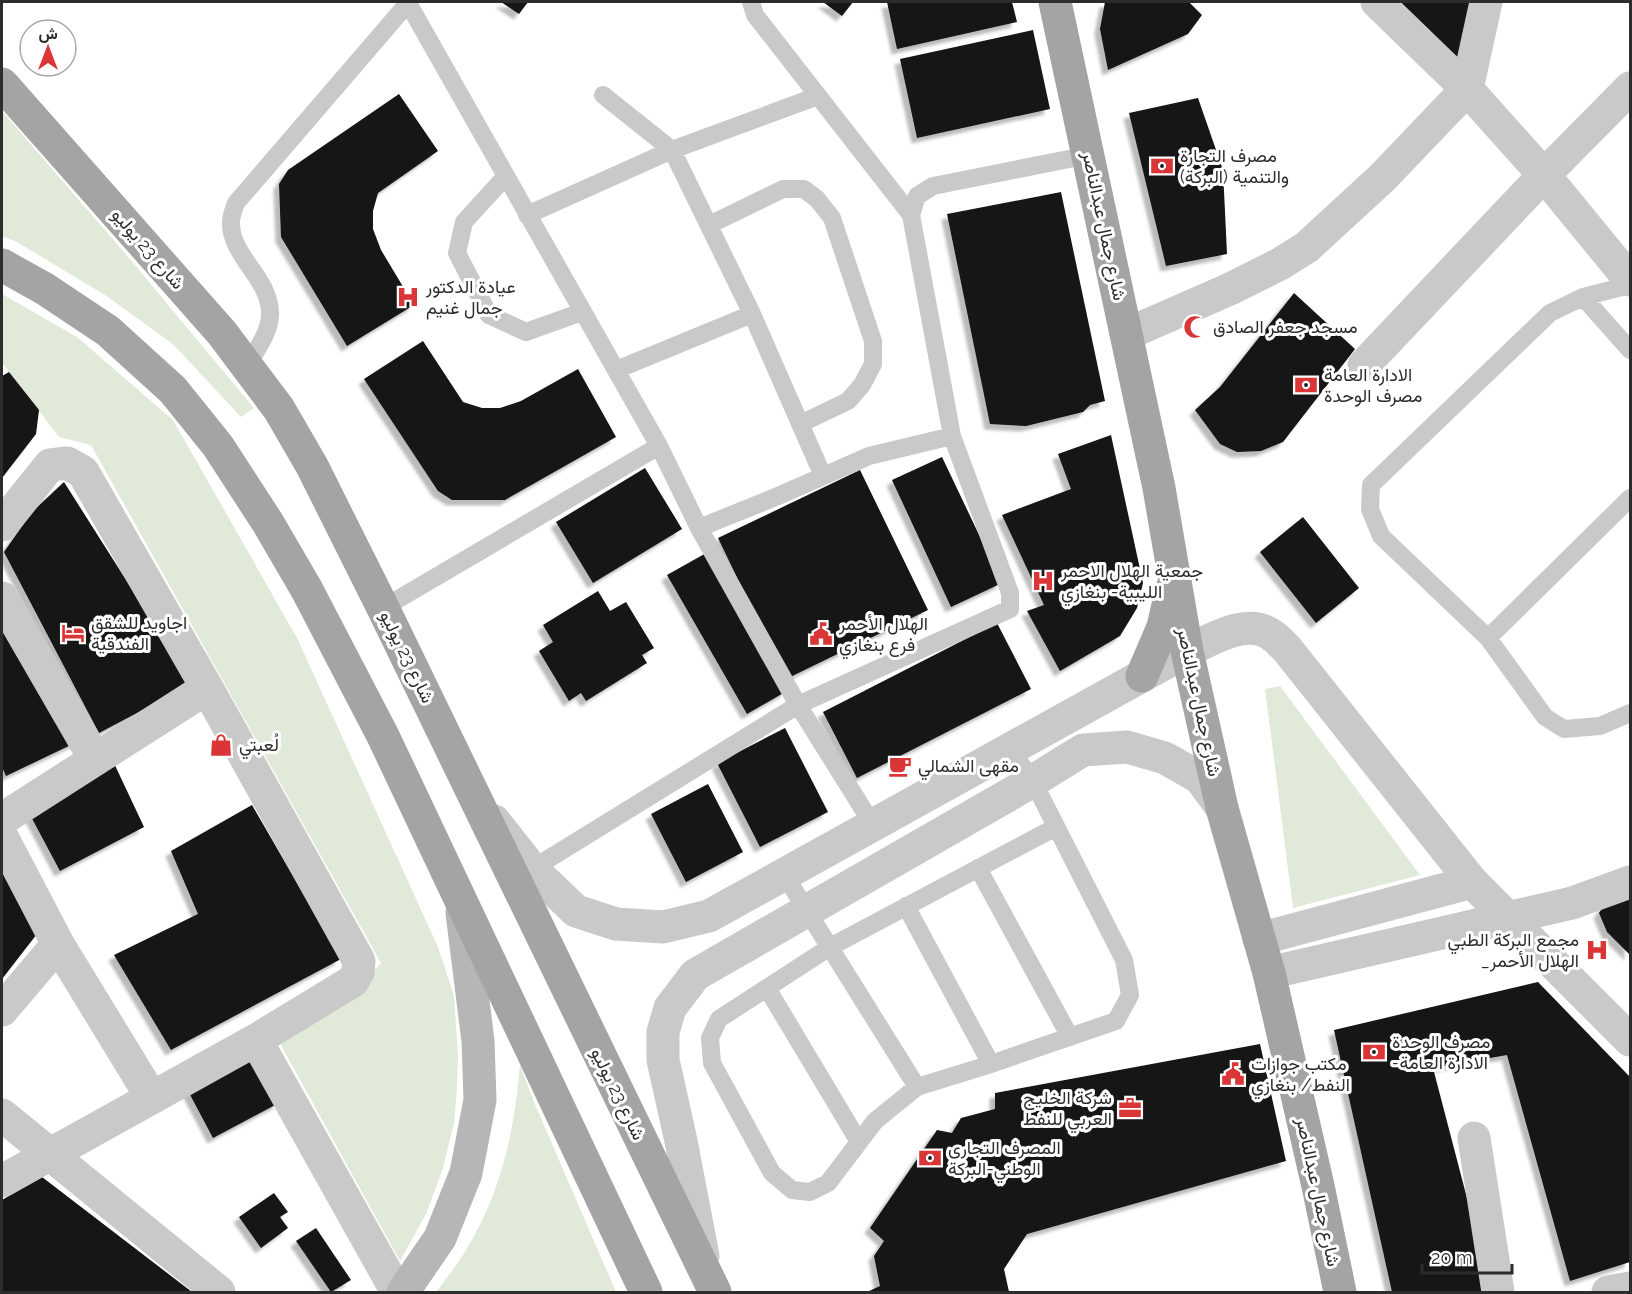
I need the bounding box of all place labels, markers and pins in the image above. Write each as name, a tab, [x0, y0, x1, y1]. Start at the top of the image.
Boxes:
place label: مصرف التجارة والتنمية (البركة)	[1180, 145, 1289, 188]
bank icon: مصرف التجارة والتنمية (البركة)	[1149, 153, 1175, 179]
place label: عيادة الدكتور جمال غنيم	[425, 276, 516, 320]
hospital icon: عيادة الدكتور جمال غنيم	[395, 284, 421, 310]
mosque icon: مسجد جعفر الصادق	[1182, 314, 1208, 340]
place label: مسجد جعفر الصادق	[1213, 316, 1358, 338]
place label: الادارة العامة مصرف الوحدة	[1324, 364, 1422, 407]
bank icon: الادارة العامة مصرف الوحدة	[1293, 372, 1319, 398]
place label: جمعية الهلال الاحمر الليبية- بنغازي	[1060, 560, 1203, 607]
hospital icon: جمعية الهلال الاحمر الليبية- بنغازي	[1030, 568, 1056, 594]
place label: اجاويد للشقق الفندقية	[91, 612, 187, 654]
place label: الهلال الأحمر فرع بنغازي	[838, 613, 928, 660]
hotel icon: اجاويد للشقق الفندقية	[60, 620, 86, 646]
public building icon: الهلال الأحمر فرع بنغازي	[808, 621, 834, 647]
shop icon: لُعبتي	[208, 732, 234, 758]
place label: لُعبتي	[239, 733, 279, 760]
cafe icon: مقهى الشمالي	[887, 753, 913, 779]
place label: مقهى الشمالي	[918, 755, 1019, 781]
place label: مجمع البركة الطبي _الهلال الأحمر	[1448, 929, 1579, 972]
hospital icon: مجمع البركة الطبي _الهلال الأحمر	[1584, 937, 1610, 963]
place label: مصرف الوحدة -الادارة العامة	[1392, 1031, 1490, 1074]
bank icon: مصرف الوحدة -الادارة العامة	[1361, 1039, 1387, 1065]
place label: مكتب جوازات النفط/ بنغازي	[1251, 1053, 1350, 1100]
public building icon: مكتب جوازات النفط/ بنغازي	[1220, 1061, 1246, 1087]
place label: شركة الخليج العربي للنفط	[1023, 1087, 1112, 1134]
office icon: شركة الخليج العربي للنفط	[1117, 1095, 1143, 1121]
place label: المصرف التجاري الوطني-البركة	[948, 1137, 1061, 1184]
bank icon: المصرف التجاري الوطني-البركة	[917, 1145, 943, 1171]

